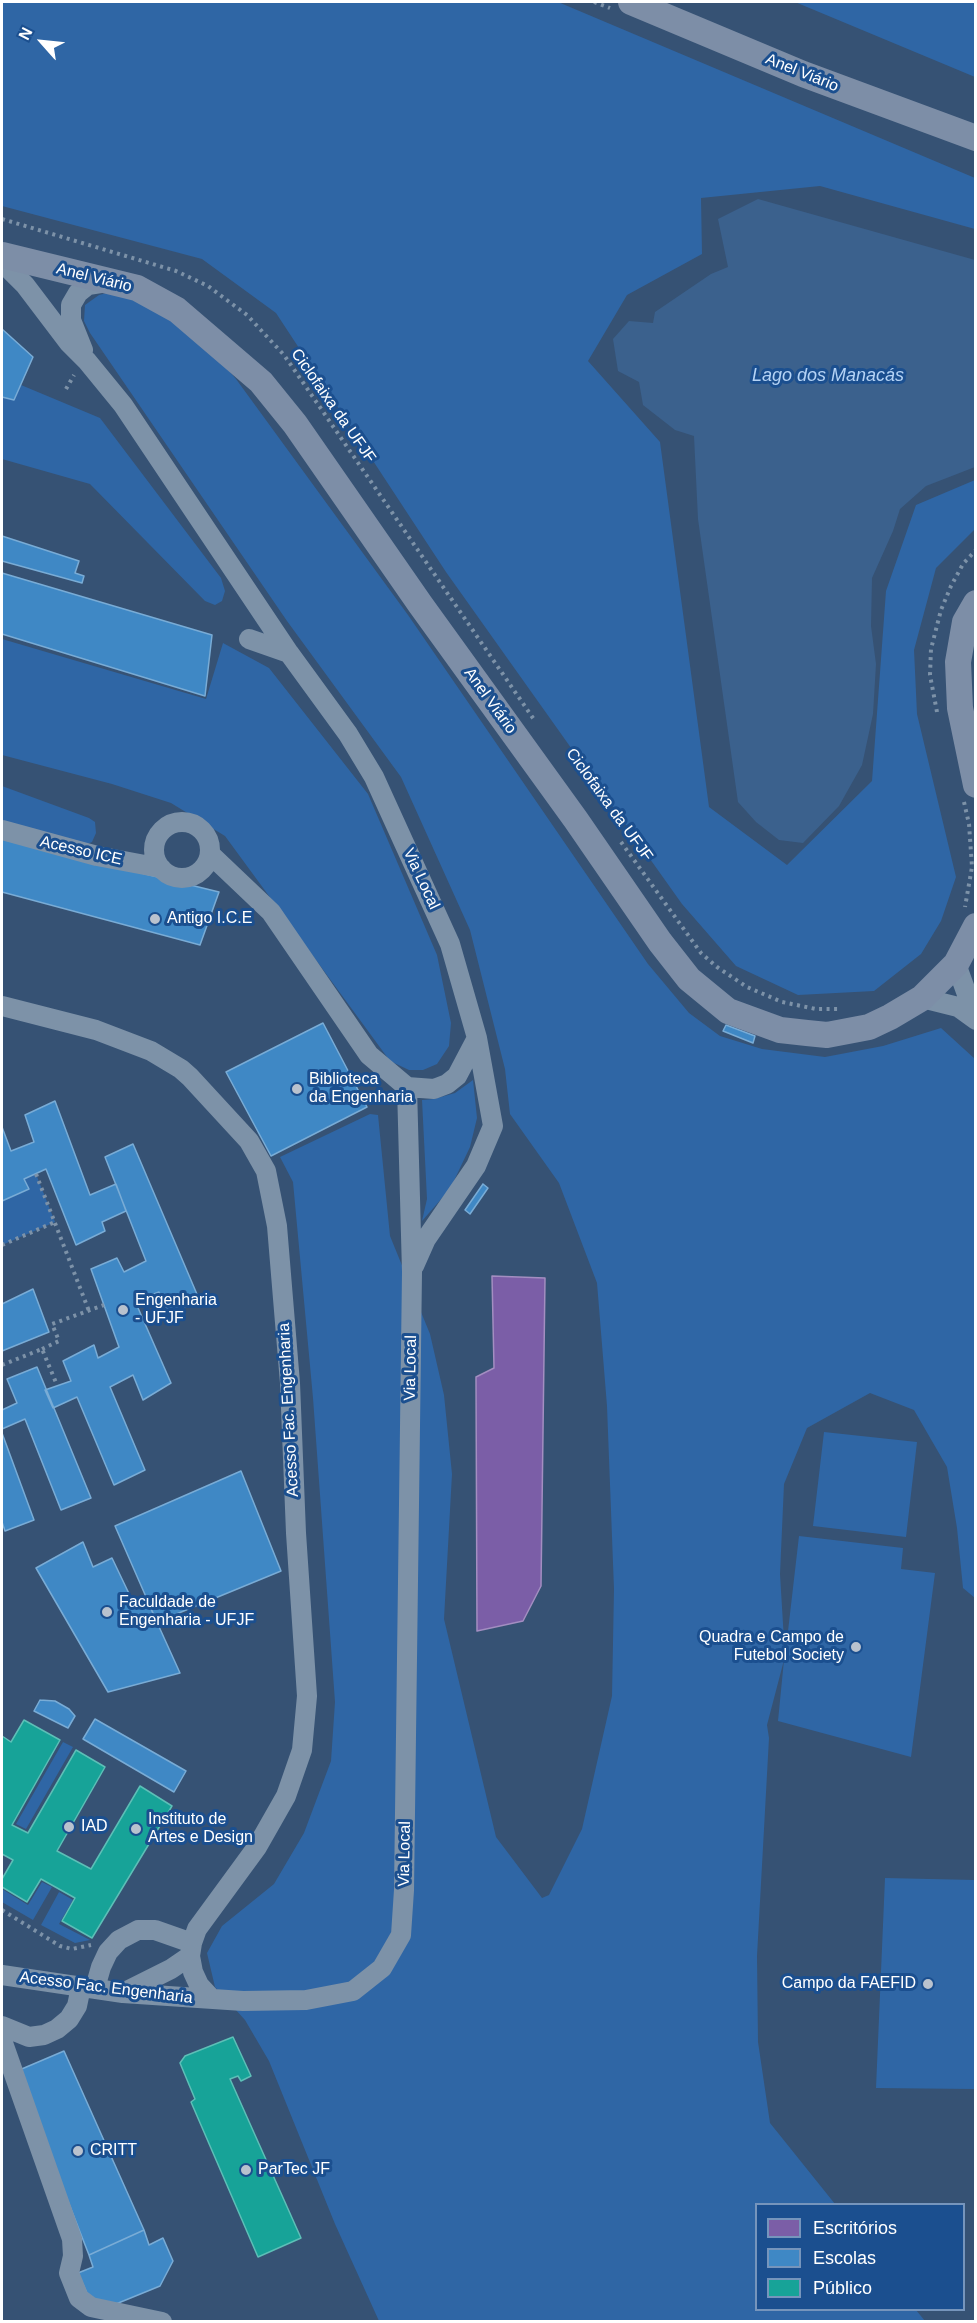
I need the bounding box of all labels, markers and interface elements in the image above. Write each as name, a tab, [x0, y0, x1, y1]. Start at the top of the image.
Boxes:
north arrow	[12, 12, 72, 72]
text: N	[15, 25, 36, 43]
street label: Anel Viário	[763, 50, 841, 96]
street label: Anel Viário	[54, 259, 134, 297]
street label: Ciclofaixa da UFJF	[286, 345, 380, 467]
water label: Lago dos Manacás	[752, 365, 904, 387]
street label: Anel Viário	[460, 664, 520, 738]
street label: Ciclofaixa da UFJF	[562, 745, 656, 865]
street label: Acesso ICE	[38, 832, 124, 870]
street label: Via Local	[398, 845, 444, 913]
place label: Antigo I.C.E	[167, 909, 252, 929]
marker: Antigo I.C.E	[148, 912, 162, 926]
place label: Biblioteca da Engenharia	[309, 1070, 413, 1108]
marker: Biblioteca da Engenharia	[290, 1082, 304, 1096]
place label: Engenharia - UFJF	[135, 1291, 217, 1329]
marker: Engenharia - UFJF	[116, 1303, 130, 1317]
street label: Acesso Fac. Engenharia	[275, 1322, 303, 1498]
street label: Via Local	[401, 1335, 421, 1401]
place label: Faculdade de Engenharia - UFJF	[119, 1593, 254, 1631]
marker: Faculdade de Engenharia - UFJF	[100, 1605, 114, 1619]
place label: Quadra e Campo de Futebol Society	[699, 1628, 844, 1666]
marker: Quadra e Campo de Futebol Society	[849, 1640, 863, 1654]
place label: Instituto de Artes e Design	[148, 1810, 253, 1848]
place label: IAD	[81, 1817, 108, 1837]
marker: IAD	[62, 1820, 76, 1834]
street label: Via Local	[395, 1821, 415, 1887]
marker: Instituto de Artes e Design	[129, 1822, 143, 1836]
street label: Acesso Fac. Engenharia	[18, 1968, 194, 2008]
place label: Campo da FAEFID	[782, 1974, 916, 1994]
marker: Campo da FAEFID	[921, 1977, 935, 1991]
place label: CRITT	[90, 2141, 137, 2161]
marker: CRITT	[71, 2144, 85, 2158]
place label: ParTec JF	[258, 2160, 330, 2180]
marker: ParTec JF	[239, 2163, 253, 2177]
legend	[755, 2203, 965, 2311]
text: Escritórios	[813, 2218, 897, 2238]
text: Escolas	[813, 2248, 876, 2268]
text: Público	[813, 2278, 872, 2298]

